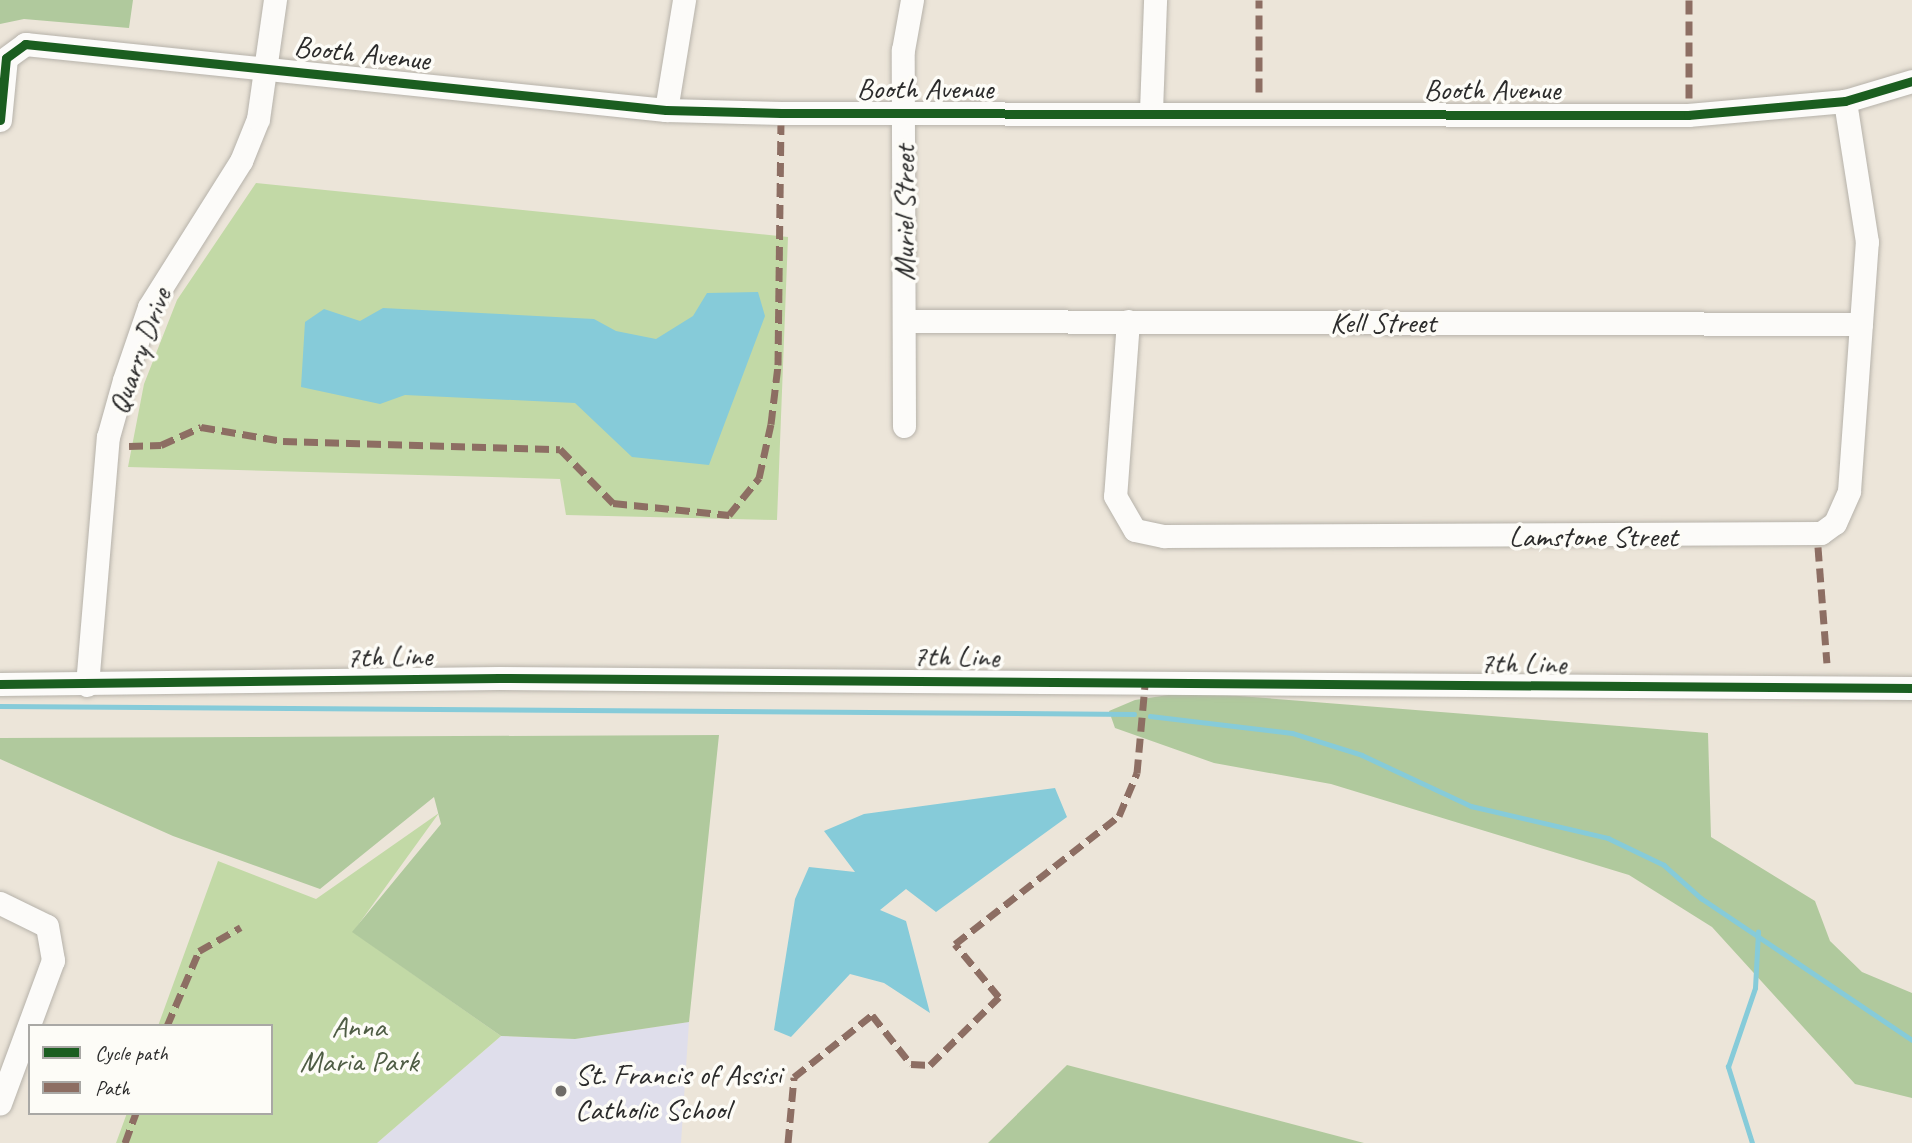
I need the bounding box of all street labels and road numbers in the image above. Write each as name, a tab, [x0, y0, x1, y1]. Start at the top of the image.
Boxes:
street label: Booth Avenue	[292, 28, 432, 78]
street label: Booth Avenue	[857, 70, 993, 106]
street label: Booth Avenue	[1424, 71, 1560, 107]
street label: Muriel Street	[886, 145, 922, 281]
street label: Quarry Drive	[100, 283, 178, 419]
street label: Kell Street	[1330, 304, 1436, 340]
street label: Lamstone Street	[1508, 518, 1678, 554]
street label: 7th Line	[346, 637, 432, 675]
street label: 7th Line	[913, 637, 999, 675]
street label: 7th Line	[1480, 644, 1566, 682]

